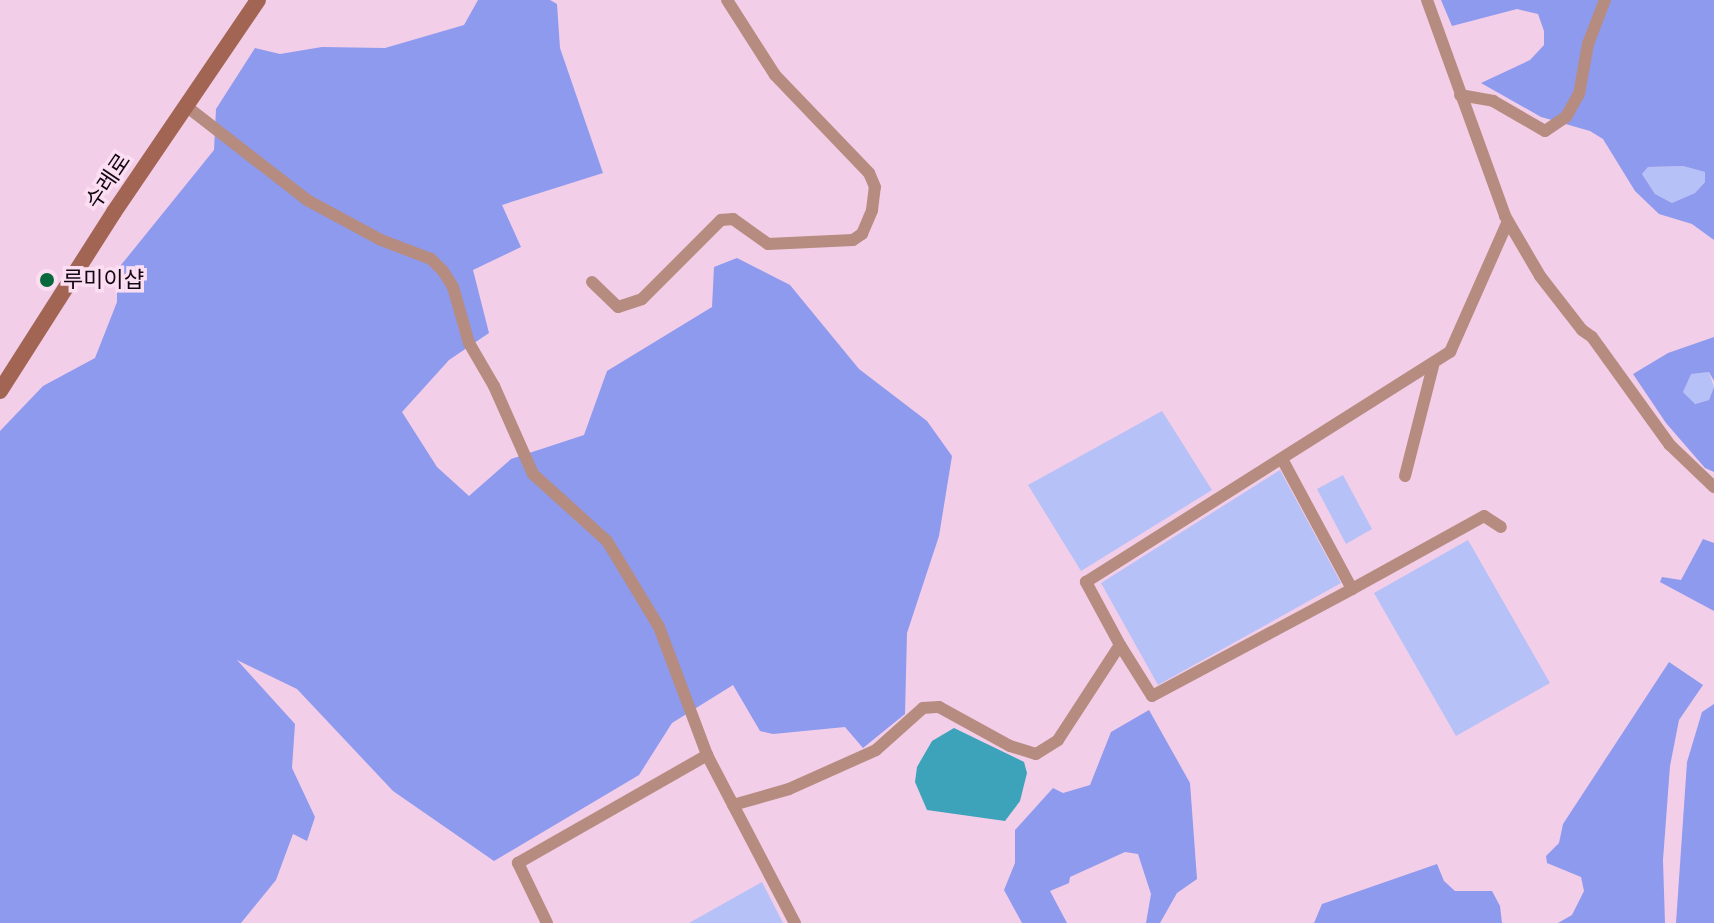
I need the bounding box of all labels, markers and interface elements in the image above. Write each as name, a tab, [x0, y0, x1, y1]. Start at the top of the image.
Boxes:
street label: 수레로	[80, 148, 136, 214]
place label: 루미이샵	[63, 267, 144, 293]
marker: 루미이샵	[38, 271, 56, 289]

